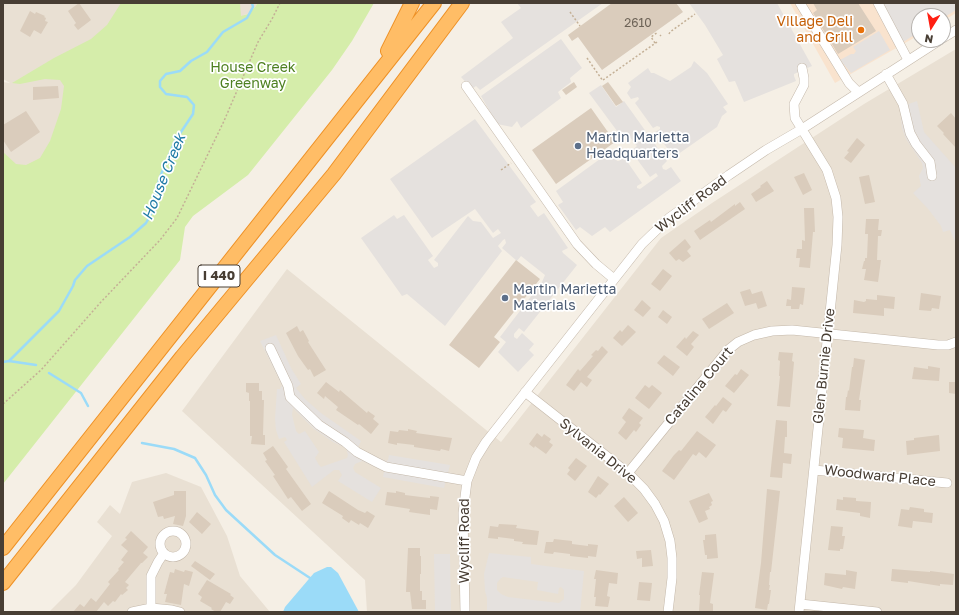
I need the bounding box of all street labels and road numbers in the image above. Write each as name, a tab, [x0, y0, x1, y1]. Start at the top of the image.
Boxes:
street label: Wycliff Road	[652, 172, 730, 236]
road number: I 440	[198, 265, 240, 287]
street label: Glen Burnie Drive	[810, 307, 838, 425]
street label: Catalina Court	[661, 344, 737, 428]
street label: Sylvania Drive	[556, 415, 640, 487]
street label: Woodward Place	[823, 462, 937, 490]
street label: Wycliff Road	[457, 498, 473, 584]

